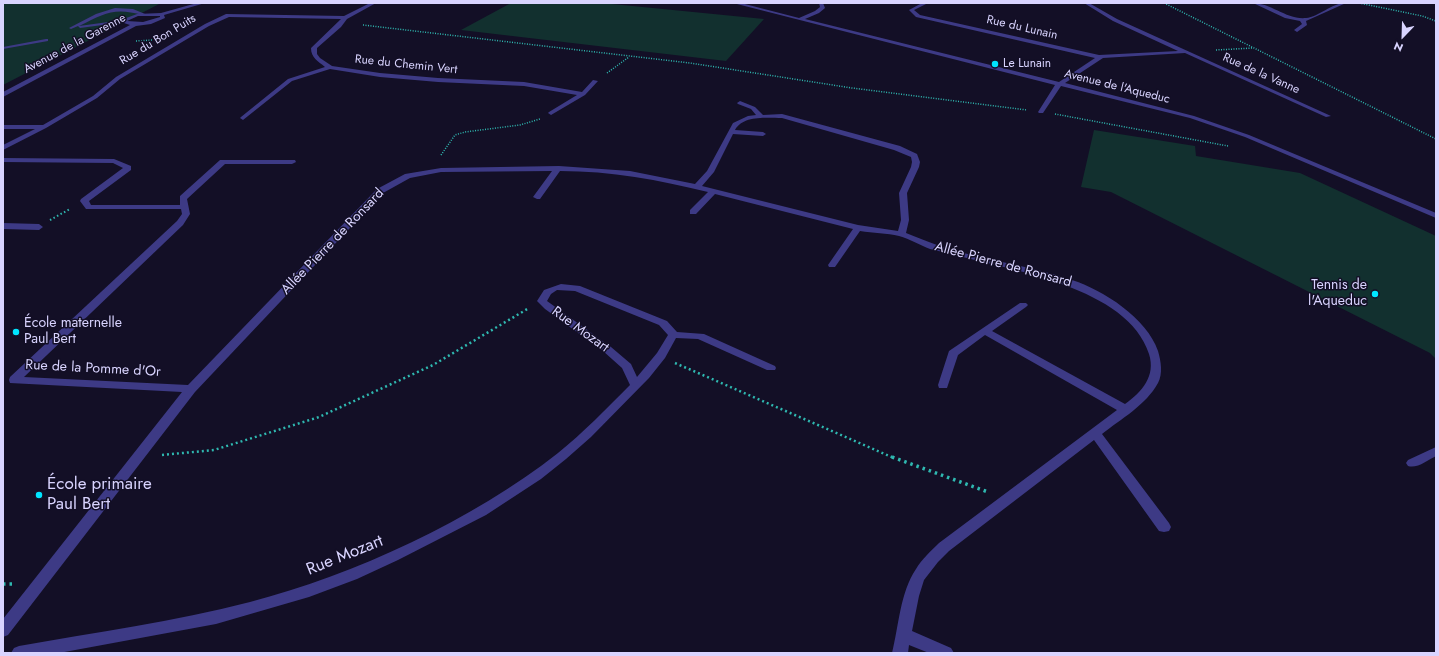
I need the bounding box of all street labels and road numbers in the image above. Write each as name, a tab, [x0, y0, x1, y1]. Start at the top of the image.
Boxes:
street label: Avenue de la Garenne	[21, 11, 129, 77]
street label: Rue du Bon Puits	[117, 12, 199, 68]
street label: Rue du Lunain	[985, 13, 1059, 43]
street label: Rue de la Vanne	[1220, 51, 1302, 97]
street label: Rue du Chemin Vert	[354, 52, 458, 78]
street label: Avenue de l'Aqueduc	[1063, 67, 1171, 107]
street label: Allée Pierre de Ronsard	[278, 185, 388, 299]
street label: Allée Pierre de Ronsard	[933, 239, 1073, 291]
street label: Rue Mozart	[548, 304, 612, 356]
street label: Rue de la Pomme d'Or	[25, 357, 161, 381]
street label: Rue Mozart	[304, 531, 386, 581]

